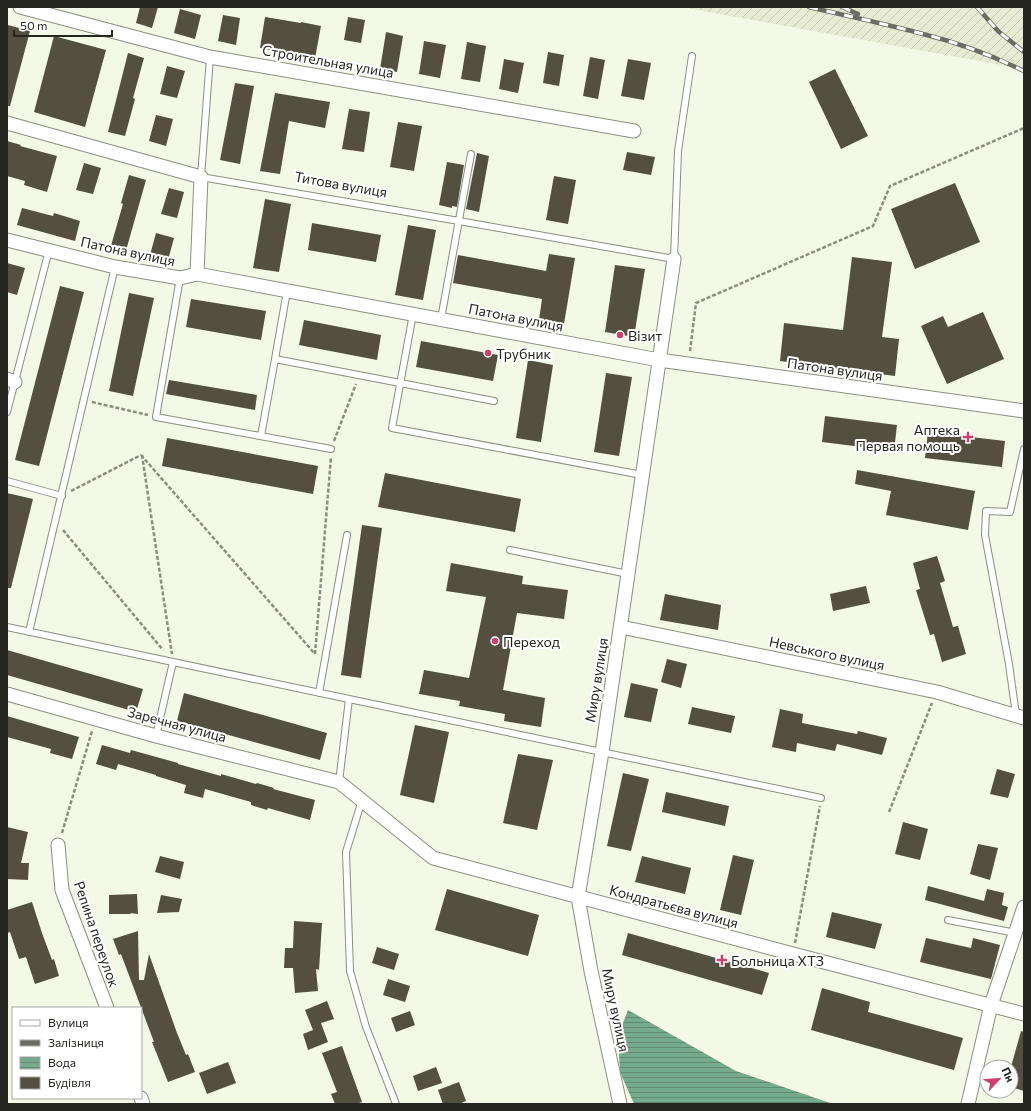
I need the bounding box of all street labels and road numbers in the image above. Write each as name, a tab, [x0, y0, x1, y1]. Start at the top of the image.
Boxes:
street label: Строительная улица	[261, 41, 395, 81]
street label: Титова вулиця	[293, 167, 389, 201]
street label: Патона вулиця	[79, 233, 177, 269]
street label: Патона вулиця	[467, 299, 565, 335]
street label: Патона вулиця	[786, 354, 884, 384]
street label: Невського вулиця	[768, 632, 886, 674]
street label: Миру вулиця	[581, 637, 611, 723]
street label: Заречная улица	[126, 703, 228, 745]
street label: Репина переулок	[71, 879, 123, 990]
street label: Кондратьєва вулиця	[608, 881, 740, 931]
street label: Миру вулиця	[599, 967, 633, 1053]

